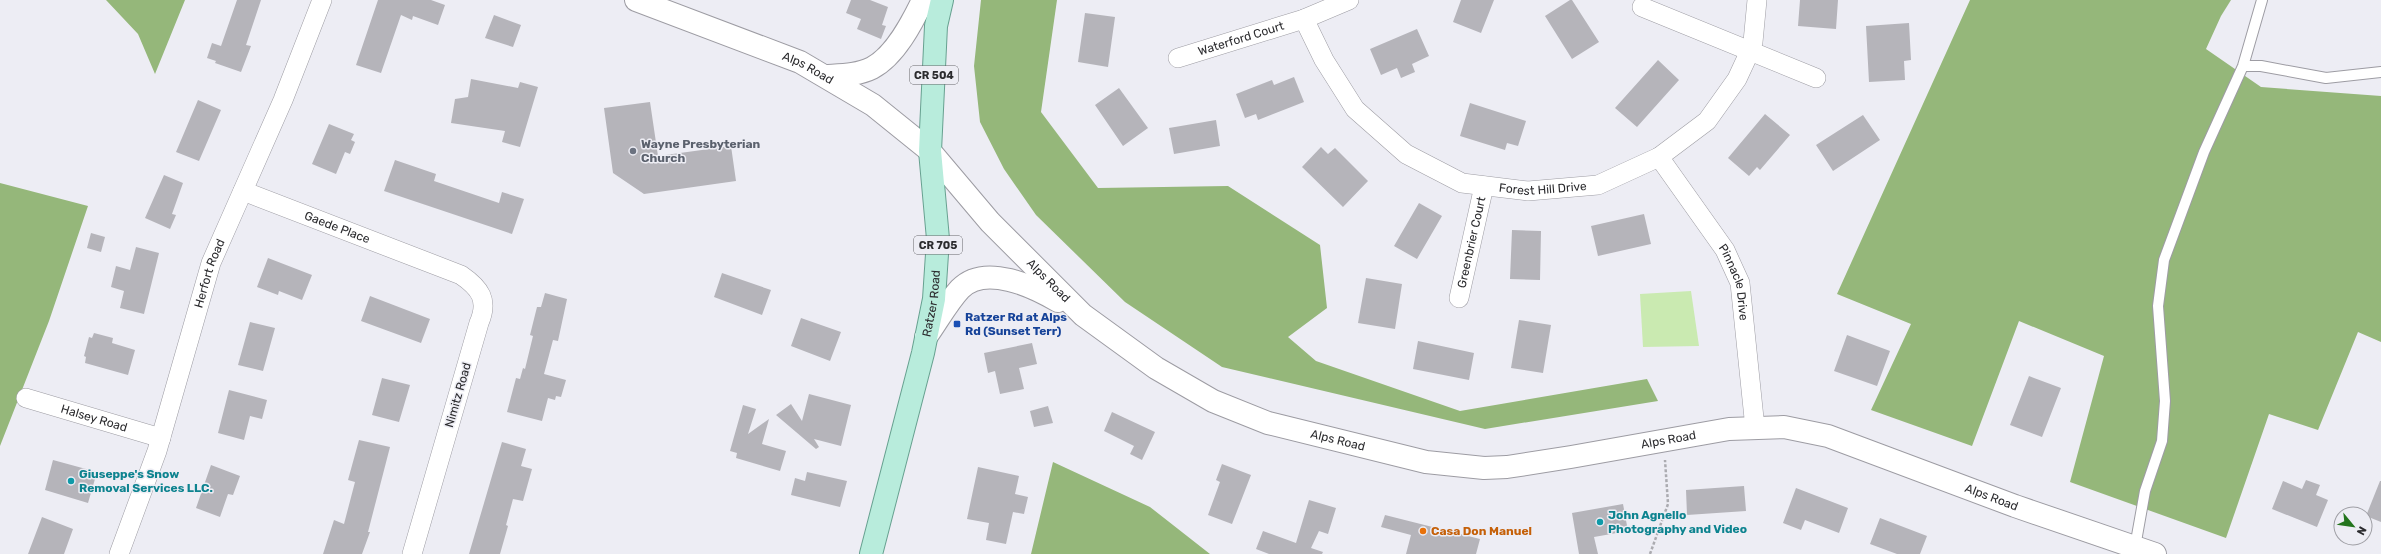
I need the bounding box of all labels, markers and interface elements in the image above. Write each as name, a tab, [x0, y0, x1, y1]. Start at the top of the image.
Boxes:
street label: Waterford Court	[1196, 19, 1286, 58]
street label: Alps Road	[781, 49, 836, 87]
road number: CR 504	[910, 66, 958, 84]
place label: Wayne Presbyterian Church	[641, 137, 761, 165]
marker: Wayne Presbyterian Church	[628, 146, 638, 156]
street label: Forest Hill Drive	[1498, 179, 1587, 198]
street label: Greenbrier Court	[1454, 195, 1488, 289]
street label: Gaede Place	[303, 208, 372, 246]
road number: CR 705	[914, 236, 962, 254]
street label: Herfort Road	[191, 237, 228, 309]
street label: Pinnacle Drive	[1716, 241, 1751, 321]
street label: Alps Road	[1024, 256, 1073, 305]
street label: Ratzer Road	[919, 270, 943, 338]
place label: Ratzer Rd at Alps Rd (Sunset Terr)	[965, 310, 1067, 338]
marker: Ratzer Rd at Alps Rd (Sunset Terr)	[952, 319, 962, 329]
street label: Nimitz Road	[442, 361, 474, 429]
street label: Halsey Road	[59, 402, 129, 435]
street label: Alps Road	[1309, 427, 1367, 454]
street label: Alps Road	[1640, 428, 1697, 451]
place label: Giuseppe's Snow Removal Services LLC.	[79, 467, 213, 495]
marker: Giuseppe's Snow Removal Services LLC.	[66, 476, 76, 486]
street label: Alps Road	[1963, 481, 2020, 514]
north arrow	[2333, 506, 2373, 546]
place label: John Agnello Photography and Video	[1608, 508, 1747, 536]
marker: John Agnello Photography and Video	[1595, 517, 1605, 527]
place label: Casa Don Manuel	[1431, 524, 1532, 538]
text: N	[2354, 524, 2369, 537]
marker: Casa Don Manuel	[1418, 526, 1428, 536]

